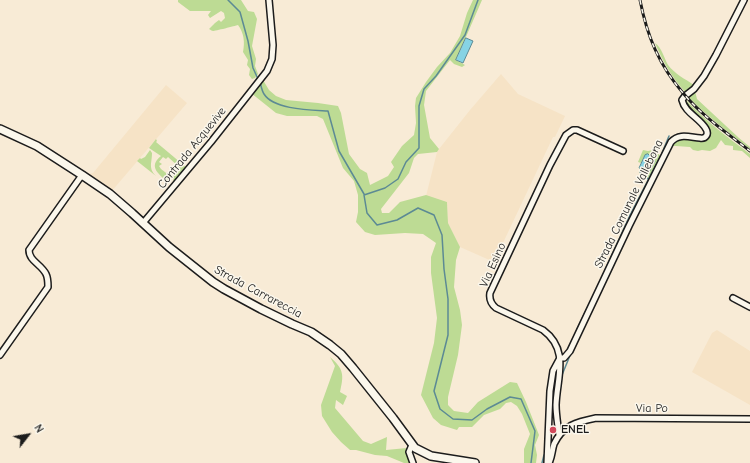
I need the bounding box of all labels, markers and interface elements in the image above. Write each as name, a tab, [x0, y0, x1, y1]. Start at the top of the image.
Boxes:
street label: Contrada Acquevive	[155, 104, 229, 192]
street label: Strada Comunale Vallebona	[592, 137, 666, 271]
street label: Via Esino	[477, 240, 509, 290]
street label: Strada Carrareccia	[212, 263, 304, 321]
street label: Via Po	[636, 402, 668, 416]
north arrow	[8, 415, 48, 455]
text: N	[31, 422, 46, 435]
place label: ENEL	[561, 423, 589, 437]
marker: ENEL	[548, 425, 558, 435]

